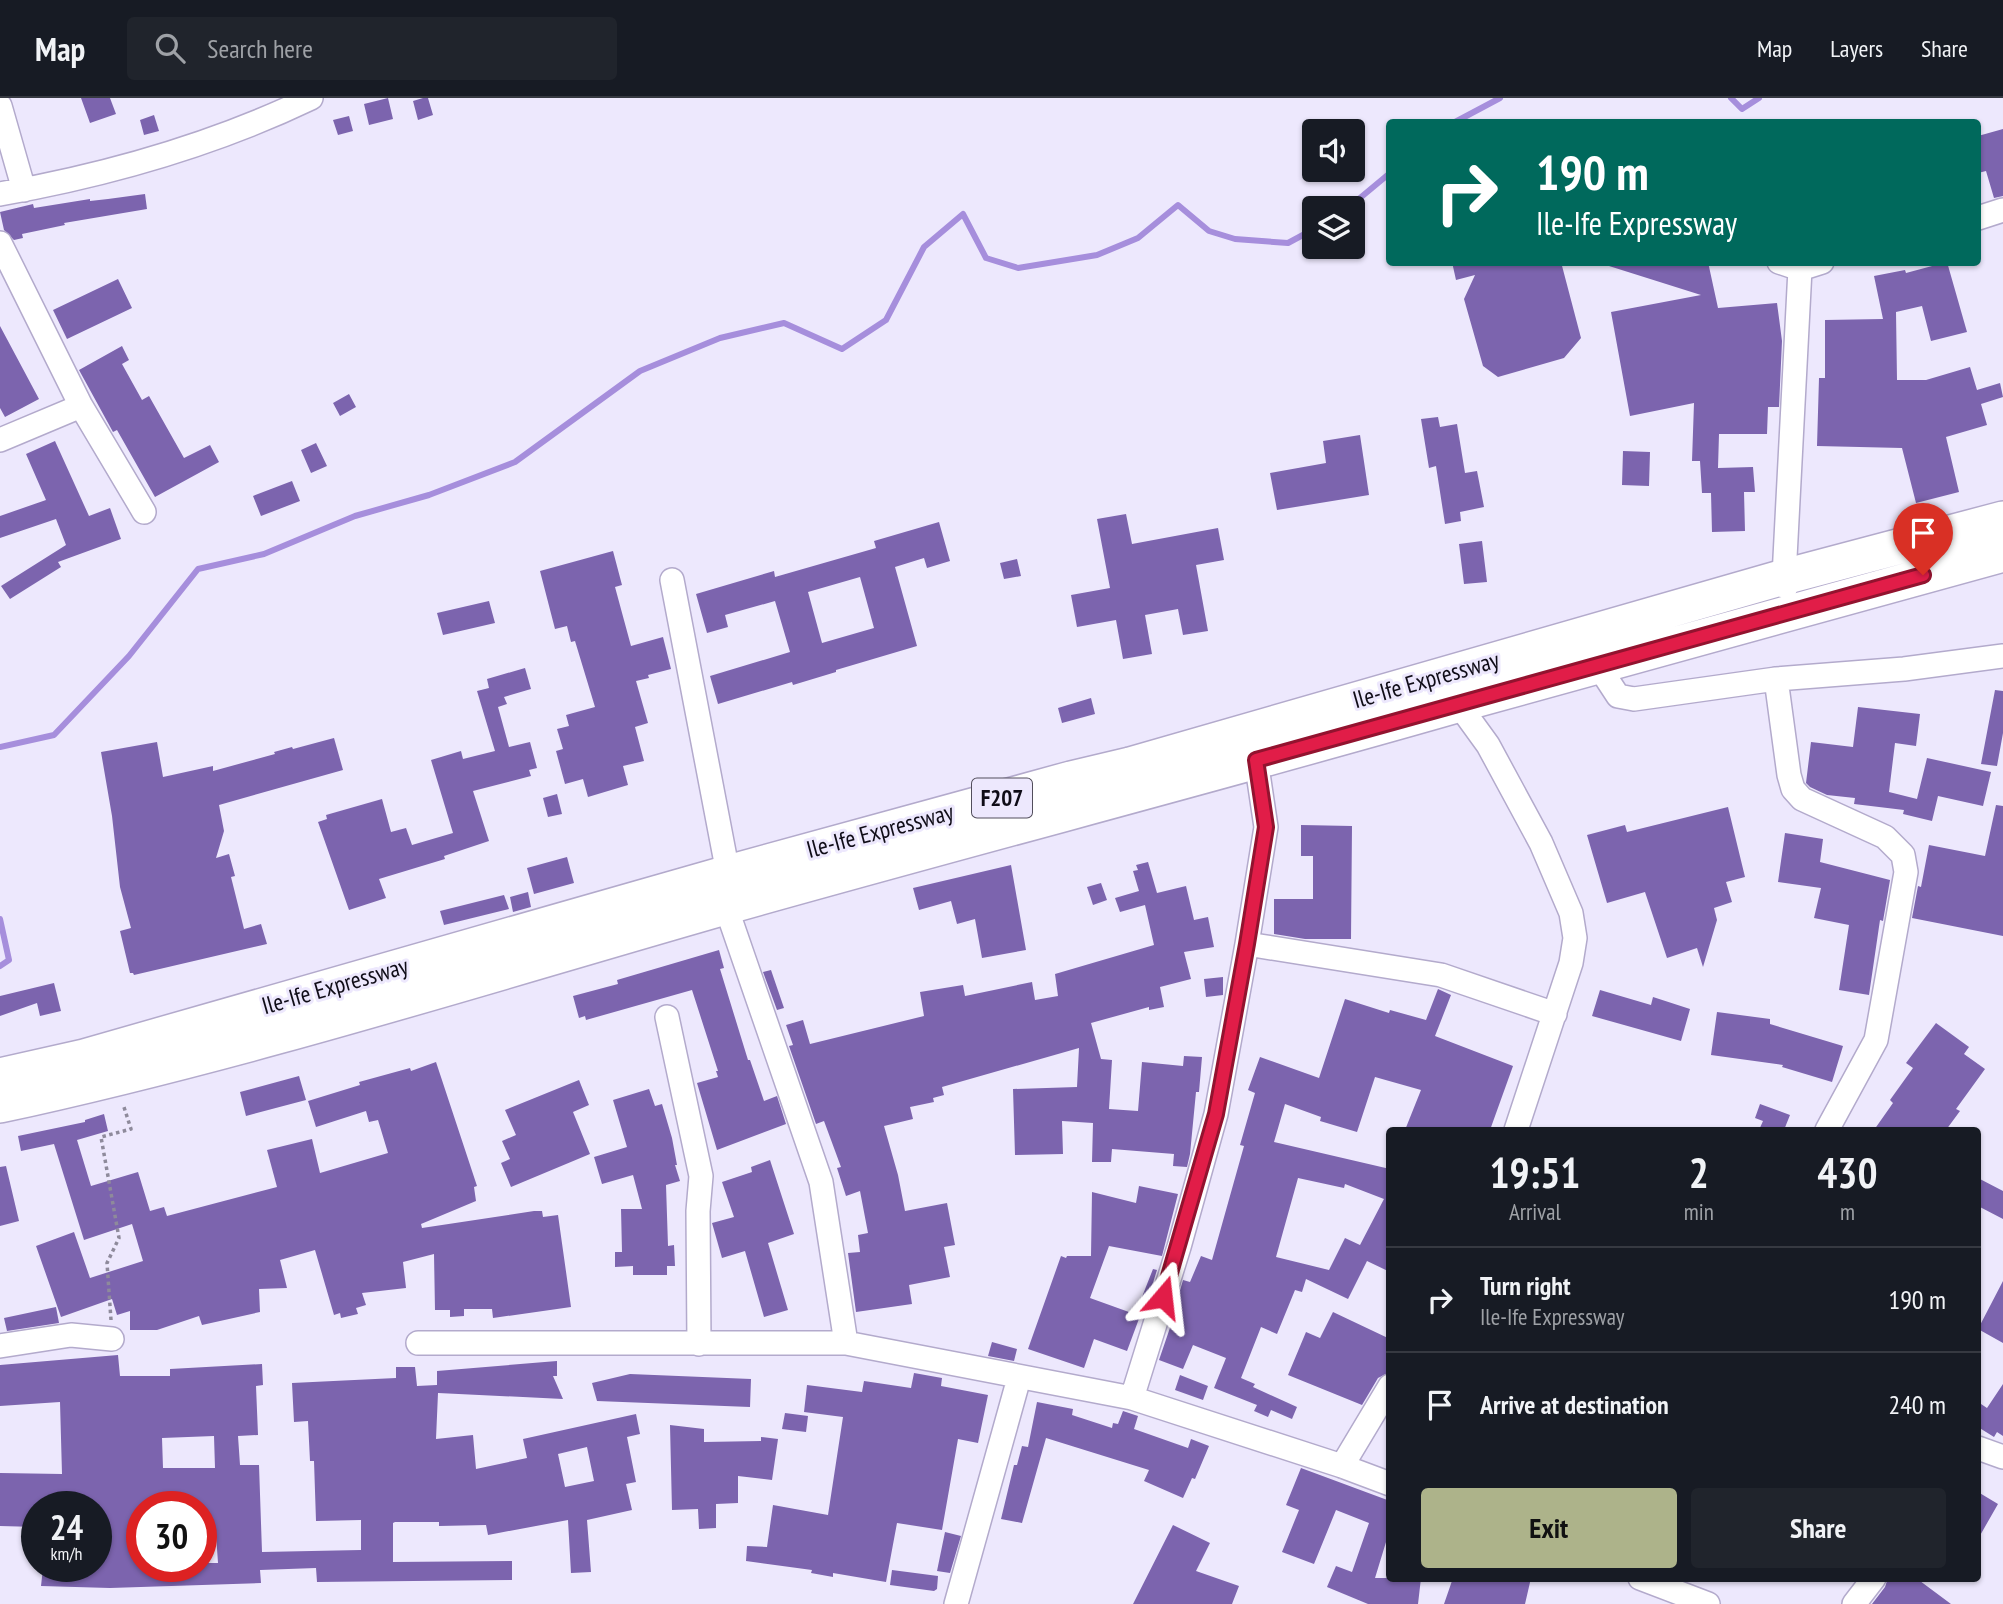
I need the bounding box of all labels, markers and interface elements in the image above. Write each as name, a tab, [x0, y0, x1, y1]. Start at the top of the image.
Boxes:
search box	[127, 17, 617, 80]
text: Map	[35, 27, 85, 70]
icon: search	[151, 29, 189, 67]
text: Search here	[207, 32, 313, 65]
text: Map	[1757, 33, 1792, 64]
text: Layers	[1830, 33, 1883, 64]
text: Share	[1921, 33, 1968, 64]
map controls	[1302, 119, 1365, 259]
button: sound	[1302, 119, 1365, 182]
text: 190 m	[1536, 140, 1649, 204]
icon: right	[1421, 147, 1512, 238]
button: layers	[1302, 196, 1365, 259]
text: Ile-Ife Expressway	[1536, 202, 1737, 244]
pin	[1893, 503, 1953, 575]
icon: arrive	[1904, 514, 1942, 552]
street label: Ile-Ife Expressway	[1349, 644, 1503, 715]
road number: F207	[972, 778, 1032, 818]
street label: Ile-Ife Expressway	[803, 796, 957, 865]
street label: Ile-Ife Expressway	[258, 950, 412, 1021]
text: 19:51	[1489, 1145, 1580, 1200]
text: 2	[1689, 1145, 1709, 1200]
text: 430	[1817, 1145, 1878, 1200]
text: Arrival	[1509, 1197, 1561, 1226]
text: min	[1684, 1197, 1714, 1226]
text: m	[1840, 1197, 1855, 1226]
position arrow	[1126, 1260, 1200, 1334]
text: Turn right	[1480, 1269, 1571, 1302]
icon: right	[1421, 1281, 1459, 1319]
text: 190 m	[1888, 1283, 1946, 1316]
text: Ile-Ife Expressway	[1480, 1302, 1625, 1331]
icon: arrive	[1421, 1386, 1459, 1424]
text: Arrive at destination	[1480, 1388, 1669, 1421]
text: 240 m	[1888, 1388, 1946, 1421]
button: Exit	[1421, 1488, 1677, 1568]
button: Share	[1691, 1488, 1946, 1568]
speed limit sign: 30	[126, 1491, 217, 1582]
text: 24	[50, 1504, 83, 1550]
text: km/h	[51, 1542, 82, 1565]

